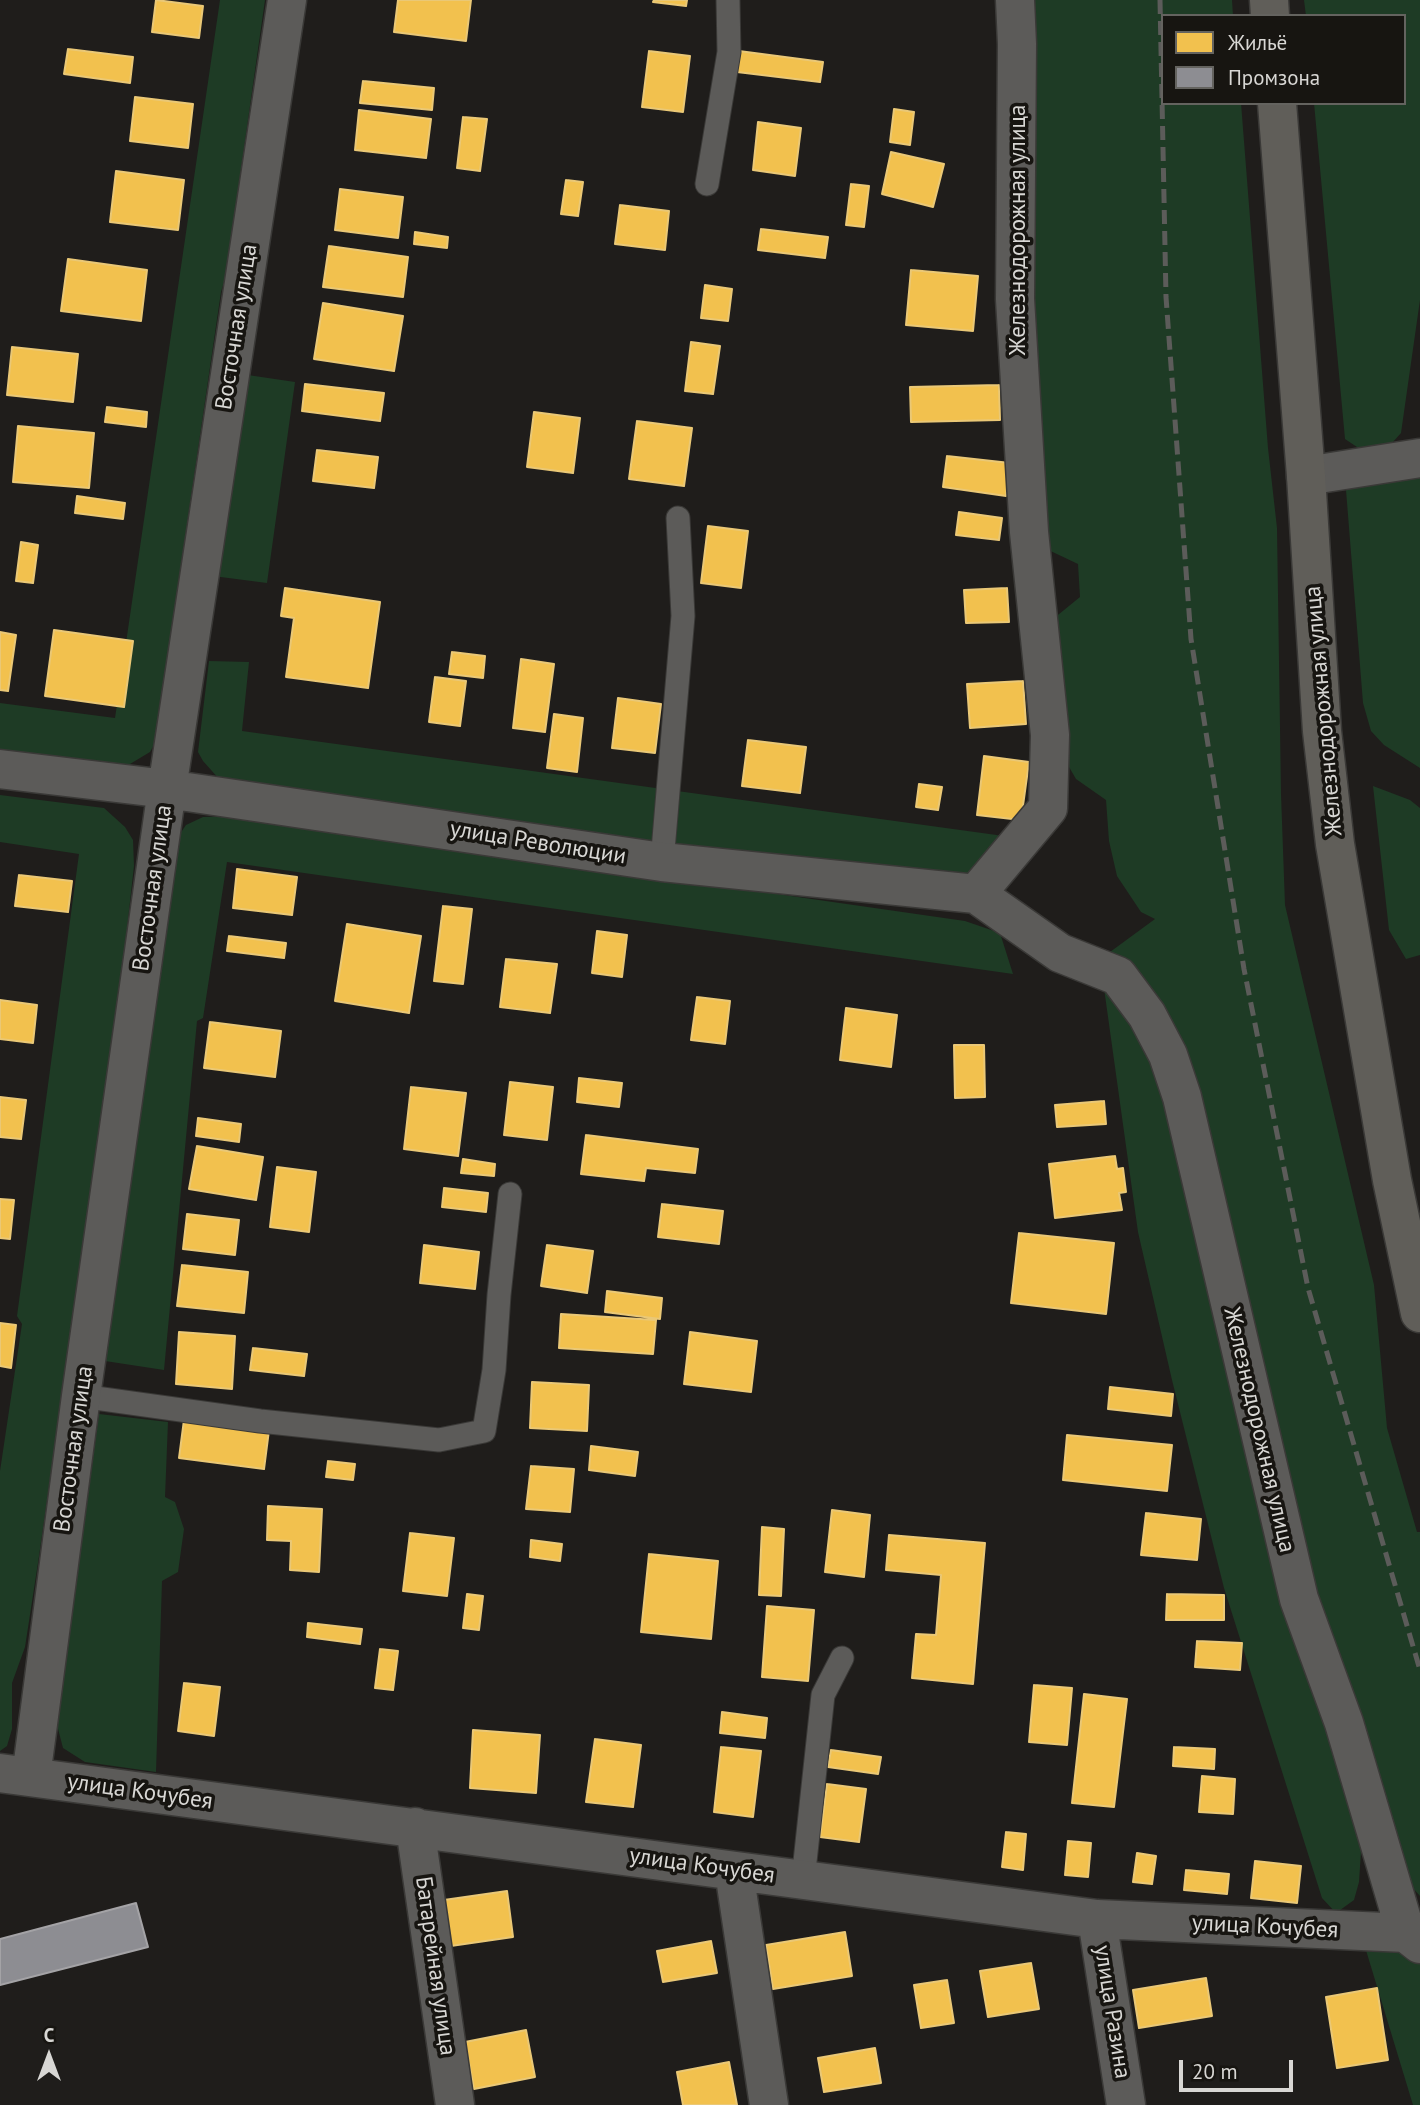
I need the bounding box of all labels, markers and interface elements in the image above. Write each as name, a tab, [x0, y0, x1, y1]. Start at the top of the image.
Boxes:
legend	[1161, 14, 1406, 105]
text: Жильё	[1228, 29, 1287, 56]
text: Промзона	[1228, 64, 1320, 91]
street label: Железнодорожная улица	[1004, 105, 1032, 355]
street label: Восточная улица	[210, 242, 264, 412]
street label: Железнодорожная улица	[1299, 585, 1349, 837]
street label: Восточная улица	[128, 803, 178, 973]
street label: улица Революции	[448, 815, 628, 871]
street label: Железнодорожная улица	[1217, 1305, 1301, 1555]
street label: Восточная улица	[49, 1364, 99, 1534]
street label: улица Кочубея	[66, 1768, 214, 1816]
street label: улица Кочубея	[628, 1842, 776, 1890]
street label: Батарейная улица	[409, 1875, 461, 2057]
street label: улица Кочубея	[1191, 1909, 1339, 1945]
street label: улица Разина	[1088, 1943, 1136, 2081]
north arrow	[14, 2021, 84, 2091]
text: С	[44, 2023, 54, 2047]
scale bar	[1182, 2046, 1296, 2090]
text: 20 m	[1192, 2058, 1238, 2085]

